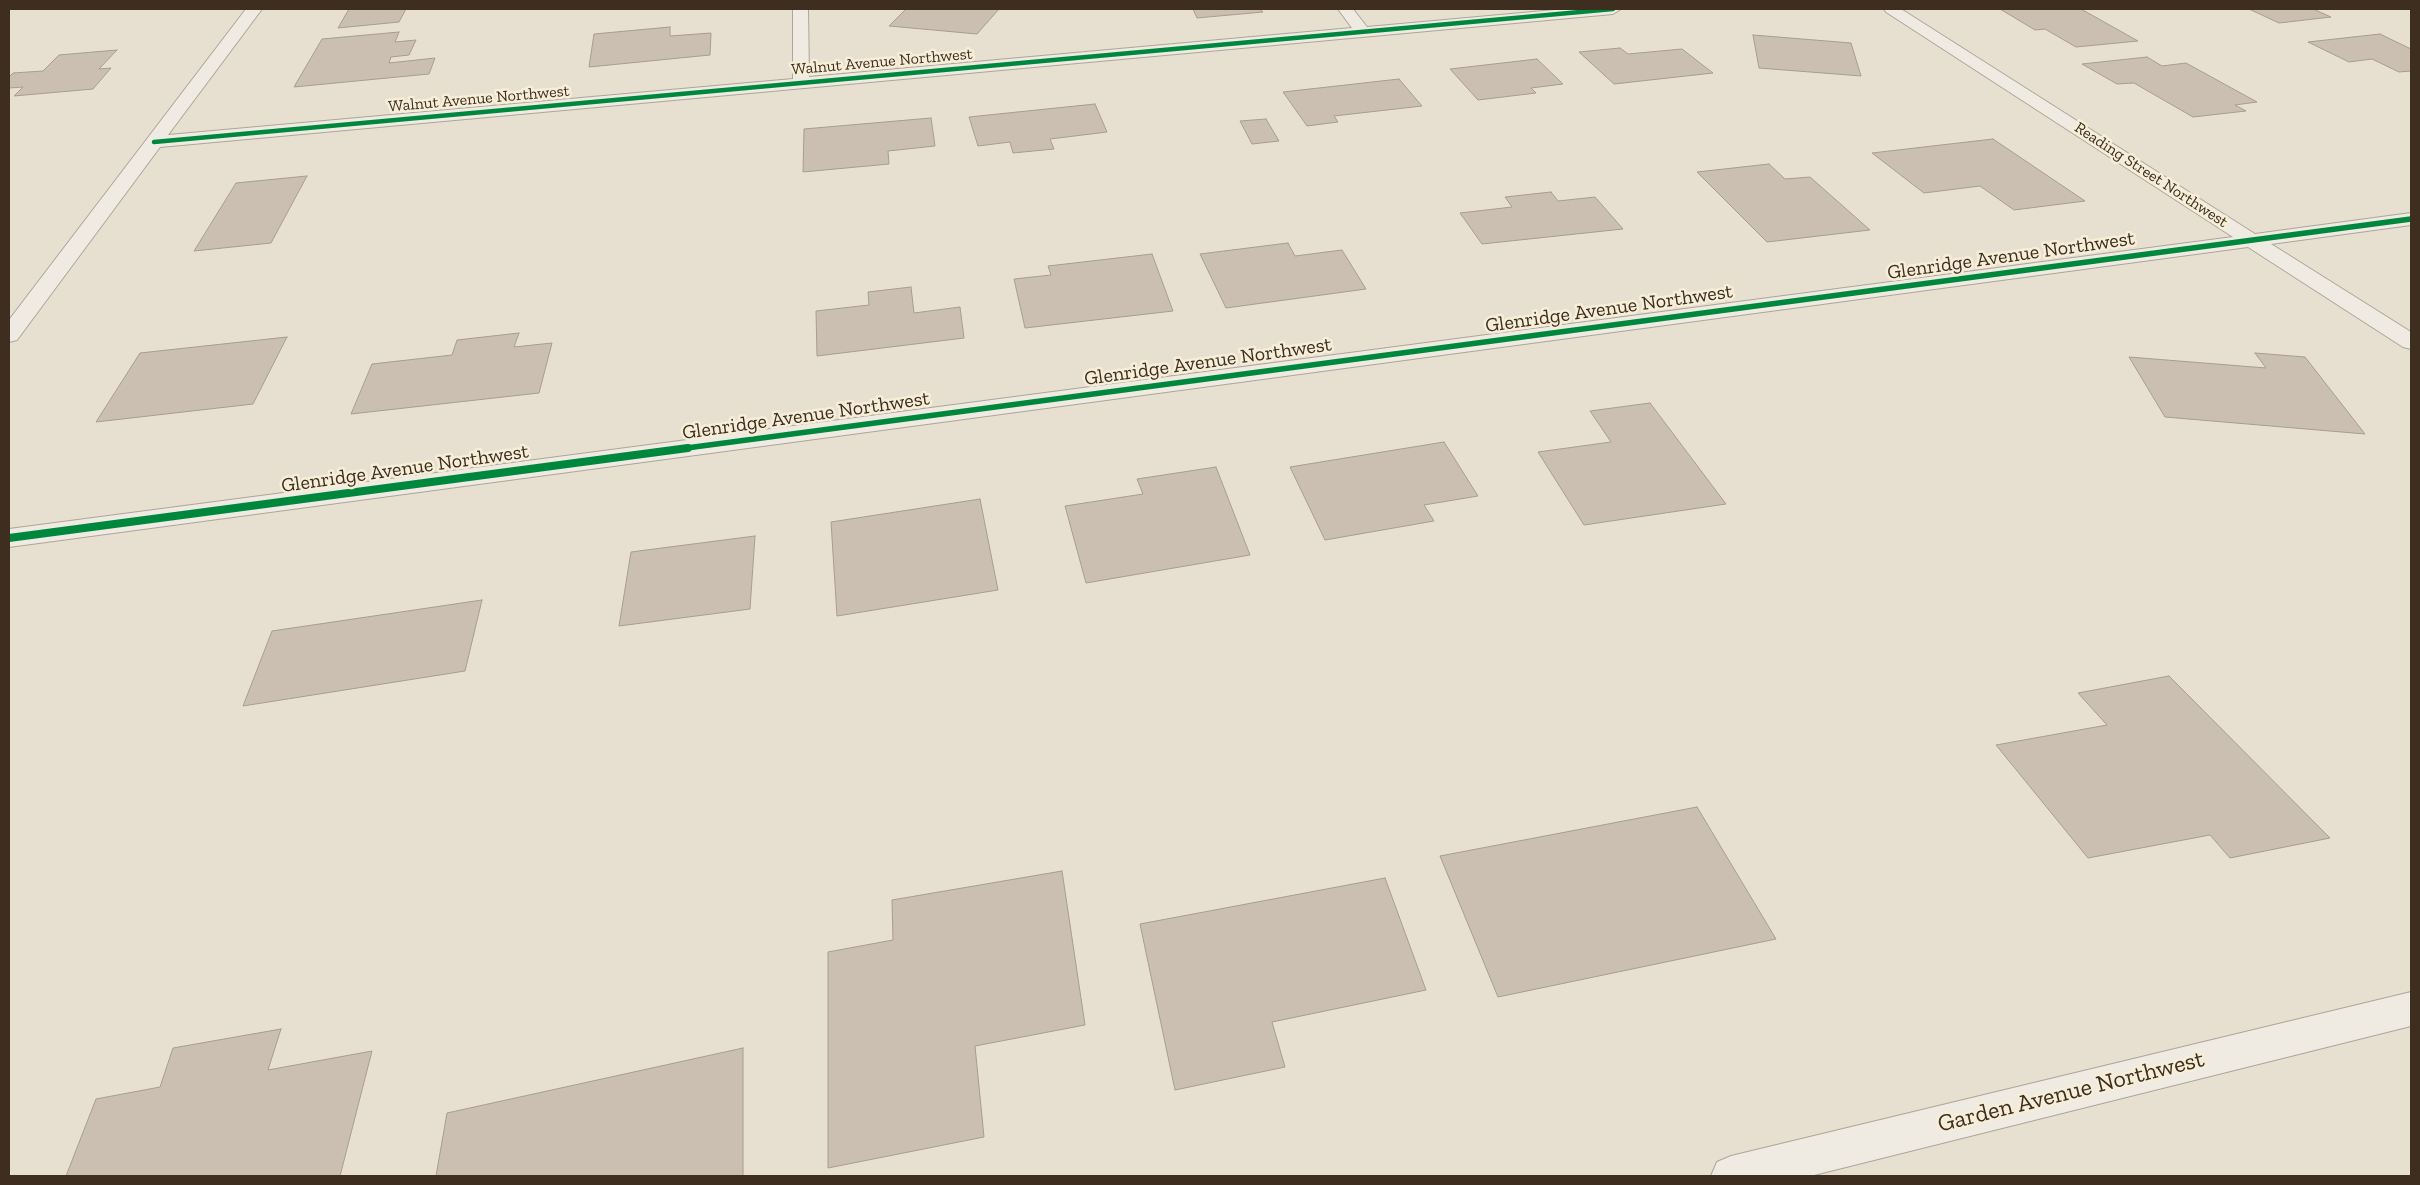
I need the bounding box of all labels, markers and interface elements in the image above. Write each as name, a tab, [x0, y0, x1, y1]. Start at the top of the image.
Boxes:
street label: Walnut Avenue Northwest	[791, 45, 973, 79]
street label: Walnut Avenue Northwest	[388, 82, 570, 116]
street label: Reading Street Northwest	[2071, 118, 2231, 232]
street label: Glenridge Avenue Northwest	[1886, 227, 2136, 285]
street label: Glenridge Avenue Northwest	[1484, 280, 1734, 338]
street label: Glenridge Avenue Northwest	[1083, 333, 1333, 391]
street label: Glenridge Avenue Northwest	[681, 387, 931, 445]
street label: Glenridge Avenue Northwest	[280, 440, 530, 498]
street label: Garden Avenue Northwest	[1935, 1045, 2207, 1139]

